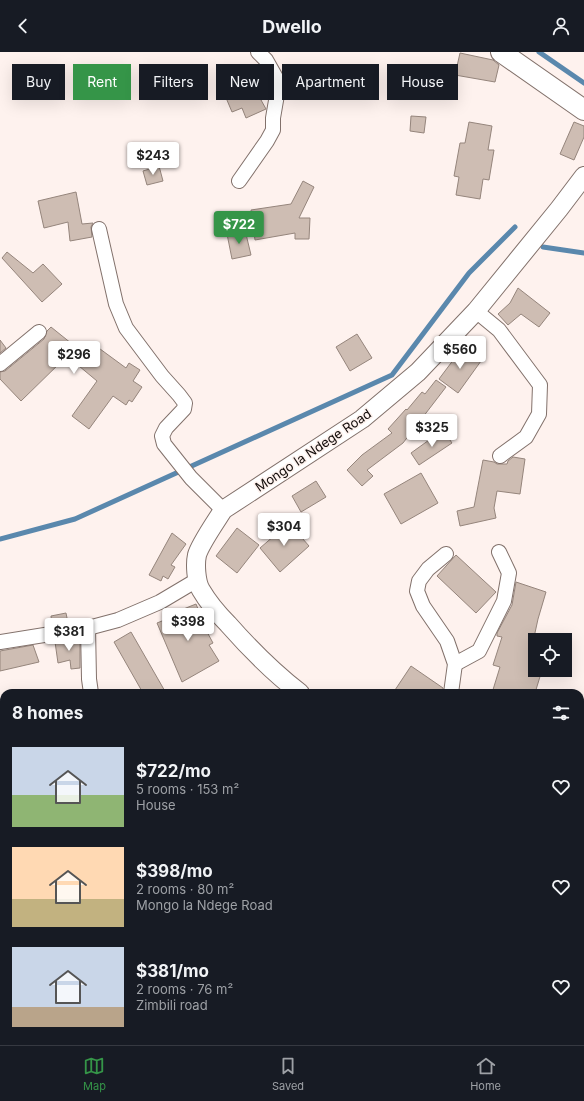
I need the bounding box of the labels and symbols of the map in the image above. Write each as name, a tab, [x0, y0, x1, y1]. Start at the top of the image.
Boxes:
pin: $243	[129, 142, 177, 176]
pin: $722	[215, 211, 263, 245]
pin: $560	[436, 336, 484, 370]
pin: $296	[50, 341, 98, 375]
street label: Mongo la Ndege Road	[252, 405, 374, 495]
pin: $325	[408, 414, 456, 448]
pin: $304	[260, 513, 308, 547]
pin: $398	[164, 608, 212, 642]
pin: $381	[45, 618, 93, 652]

